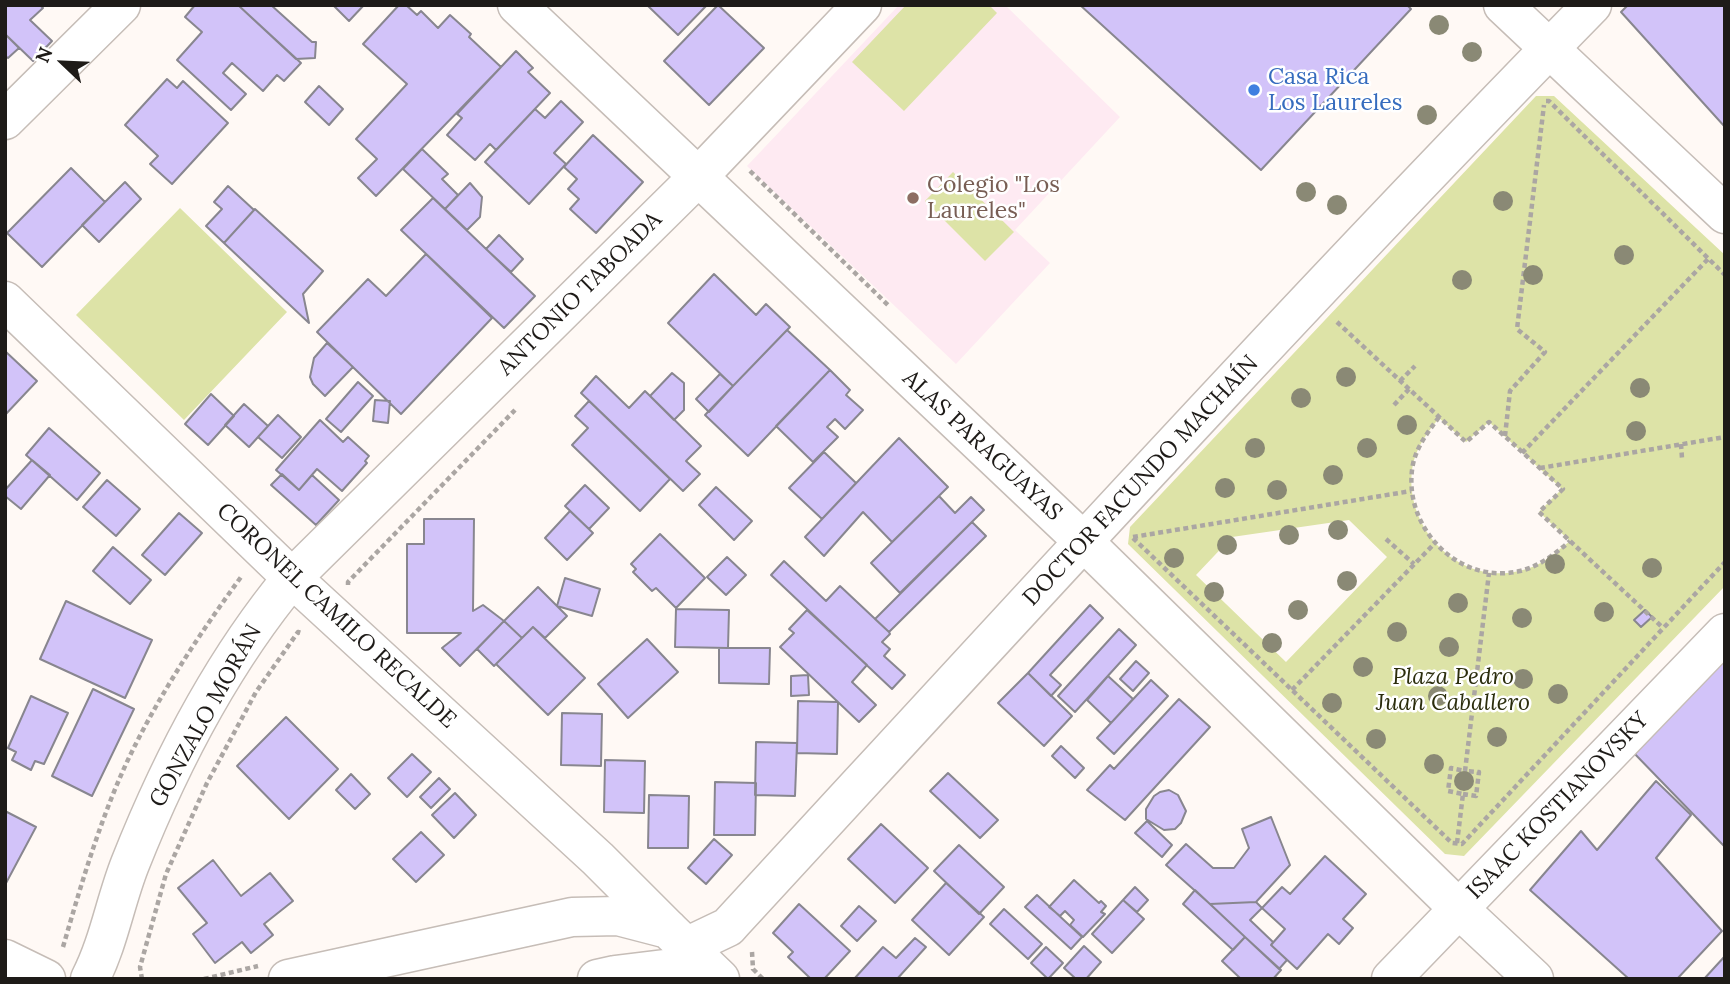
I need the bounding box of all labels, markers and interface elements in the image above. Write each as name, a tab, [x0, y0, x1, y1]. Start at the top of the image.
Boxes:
north arrow	[28, 28, 98, 98]
text: N	[30, 43, 58, 66]
place label: Casa Rica Los Laureles	[1268, 63, 1402, 117]
marker: Casa Rica Los Laureles	[1246, 82, 1262, 98]
place label: Colegio "Los Laureles"	[927, 171, 1060, 225]
marker: Colegio "Los Laureles"	[905, 190, 921, 206]
street label: ANTONIO TABOADA	[492, 206, 668, 382]
street label: DOCTOR FACUNDO MACHAÍN	[1018, 350, 1264, 612]
street label: ALAS PARAGUAYAS	[896, 365, 1068, 527]
street label: CORONEL CAMILO RECALDE	[210, 498, 462, 734]
street label: GONZALO MORÁN	[144, 620, 268, 812]
park label: Plaza Pedro Juan Caballero	[1376, 663, 1530, 717]
street label: ISAAC KOSTIANOVSKY	[1461, 707, 1655, 905]

